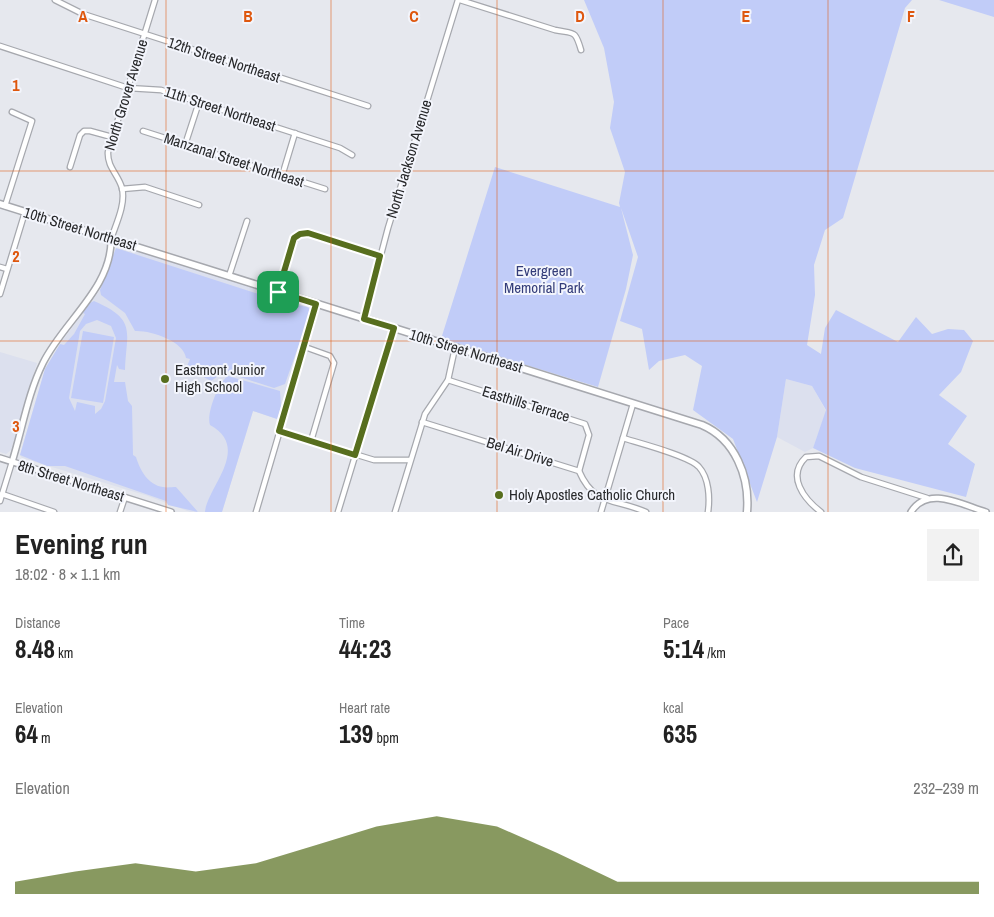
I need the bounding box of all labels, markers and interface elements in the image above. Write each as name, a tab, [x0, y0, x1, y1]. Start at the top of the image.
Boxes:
text: A	[78, 5, 88, 27]
text: B	[243, 5, 253, 27]
text: C	[409, 5, 419, 27]
text: D	[575, 5, 585, 27]
text: E	[742, 5, 751, 27]
text: F	[907, 5, 915, 27]
street label: 12th Street Northeast	[165, 31, 284, 88]
street label: North Grover Avenue	[99, 36, 152, 153]
text: 1	[12, 74, 20, 96]
street label: 11th Street Northeast	[162, 81, 279, 137]
street label: North Jackson Avenue	[381, 97, 437, 221]
street label: Manzanal Street Northeast	[161, 127, 308, 192]
street label: 10th Street Northeast	[21, 201, 140, 256]
text: 2	[12, 245, 20, 267]
park label: Evergreen Memorial Park	[504, 260, 585, 298]
pin	[257, 271, 299, 313]
icon: arrive	[264, 278, 292, 306]
street label: 10th Street Northeast	[407, 323, 526, 378]
place label: Eastmont Junior High School	[175, 359, 265, 397]
marker: Eastmont Junior High School	[159, 373, 171, 385]
street label: Easthills Terrace	[480, 380, 573, 427]
text: 3	[12, 415, 20, 437]
street label: Bel Air Drive	[484, 431, 556, 472]
street label: 8th Street Northeast	[15, 454, 127, 507]
place label: Holy Apostles Catholic Church	[509, 484, 675, 505]
marker: Holy Apostles Catholic Church	[493, 489, 505, 501]
text: Evening run	[15, 525, 148, 563]
button: share	[927, 529, 979, 581]
text: 18:02 · 8 × 1.1 km	[15, 563, 120, 585]
text: Distance	[15, 614, 60, 632]
text: Time	[339, 614, 365, 632]
text: Pace	[663, 614, 689, 632]
text: 8.48	[15, 632, 55, 666]
text: 44:23	[339, 632, 391, 666]
text: 5:14	[663, 632, 704, 666]
text: km	[55, 644, 73, 662]
text: /km	[704, 644, 726, 662]
text: Elevation	[15, 699, 63, 717]
text: Heart rate	[339, 699, 390, 717]
text: kcal	[663, 699, 683, 717]
text: 64	[15, 717, 38, 751]
text: 139	[339, 717, 373, 751]
text: 635	[663, 717, 697, 751]
text: m	[38, 729, 51, 747]
text: bpm	[373, 729, 399, 747]
text: Elevation	[15, 777, 70, 799]
text: 232–239 m	[913, 777, 979, 799]

